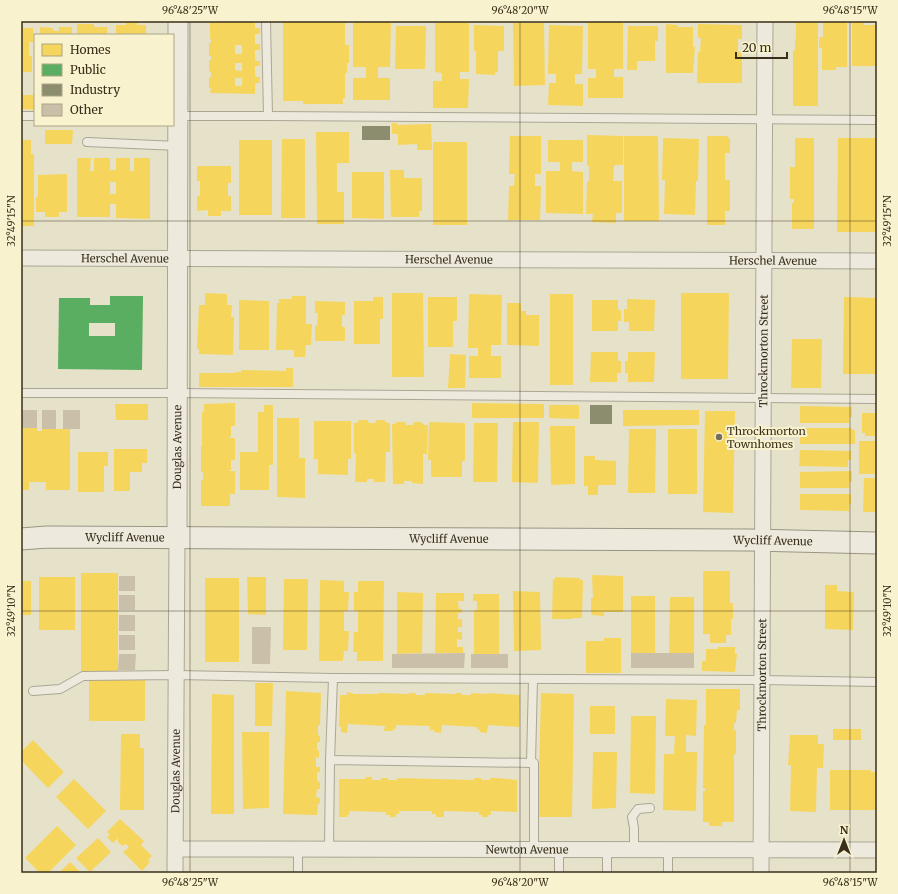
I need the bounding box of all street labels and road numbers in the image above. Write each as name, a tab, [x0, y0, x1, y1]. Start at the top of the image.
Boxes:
street label: Herschel Avenue	[81, 251, 169, 266]
street label: Herschel Avenue	[405, 252, 493, 267]
street label: Herschel Avenue	[729, 253, 817, 268]
street label: Throckmorton Street	[756, 294, 771, 407]
street label: Douglas Avenue	[170, 405, 184, 489]
street label: Wycliff Avenue	[84, 530, 165, 545]
street label: Wycliff Avenue	[408, 532, 489, 546]
street label: Wycliff Avenue	[732, 533, 813, 548]
street label: Throckmorton Street	[755, 618, 769, 731]
street label: Douglas Avenue	[168, 729, 183, 813]
street label: Newton Avenue	[486, 842, 569, 857]

